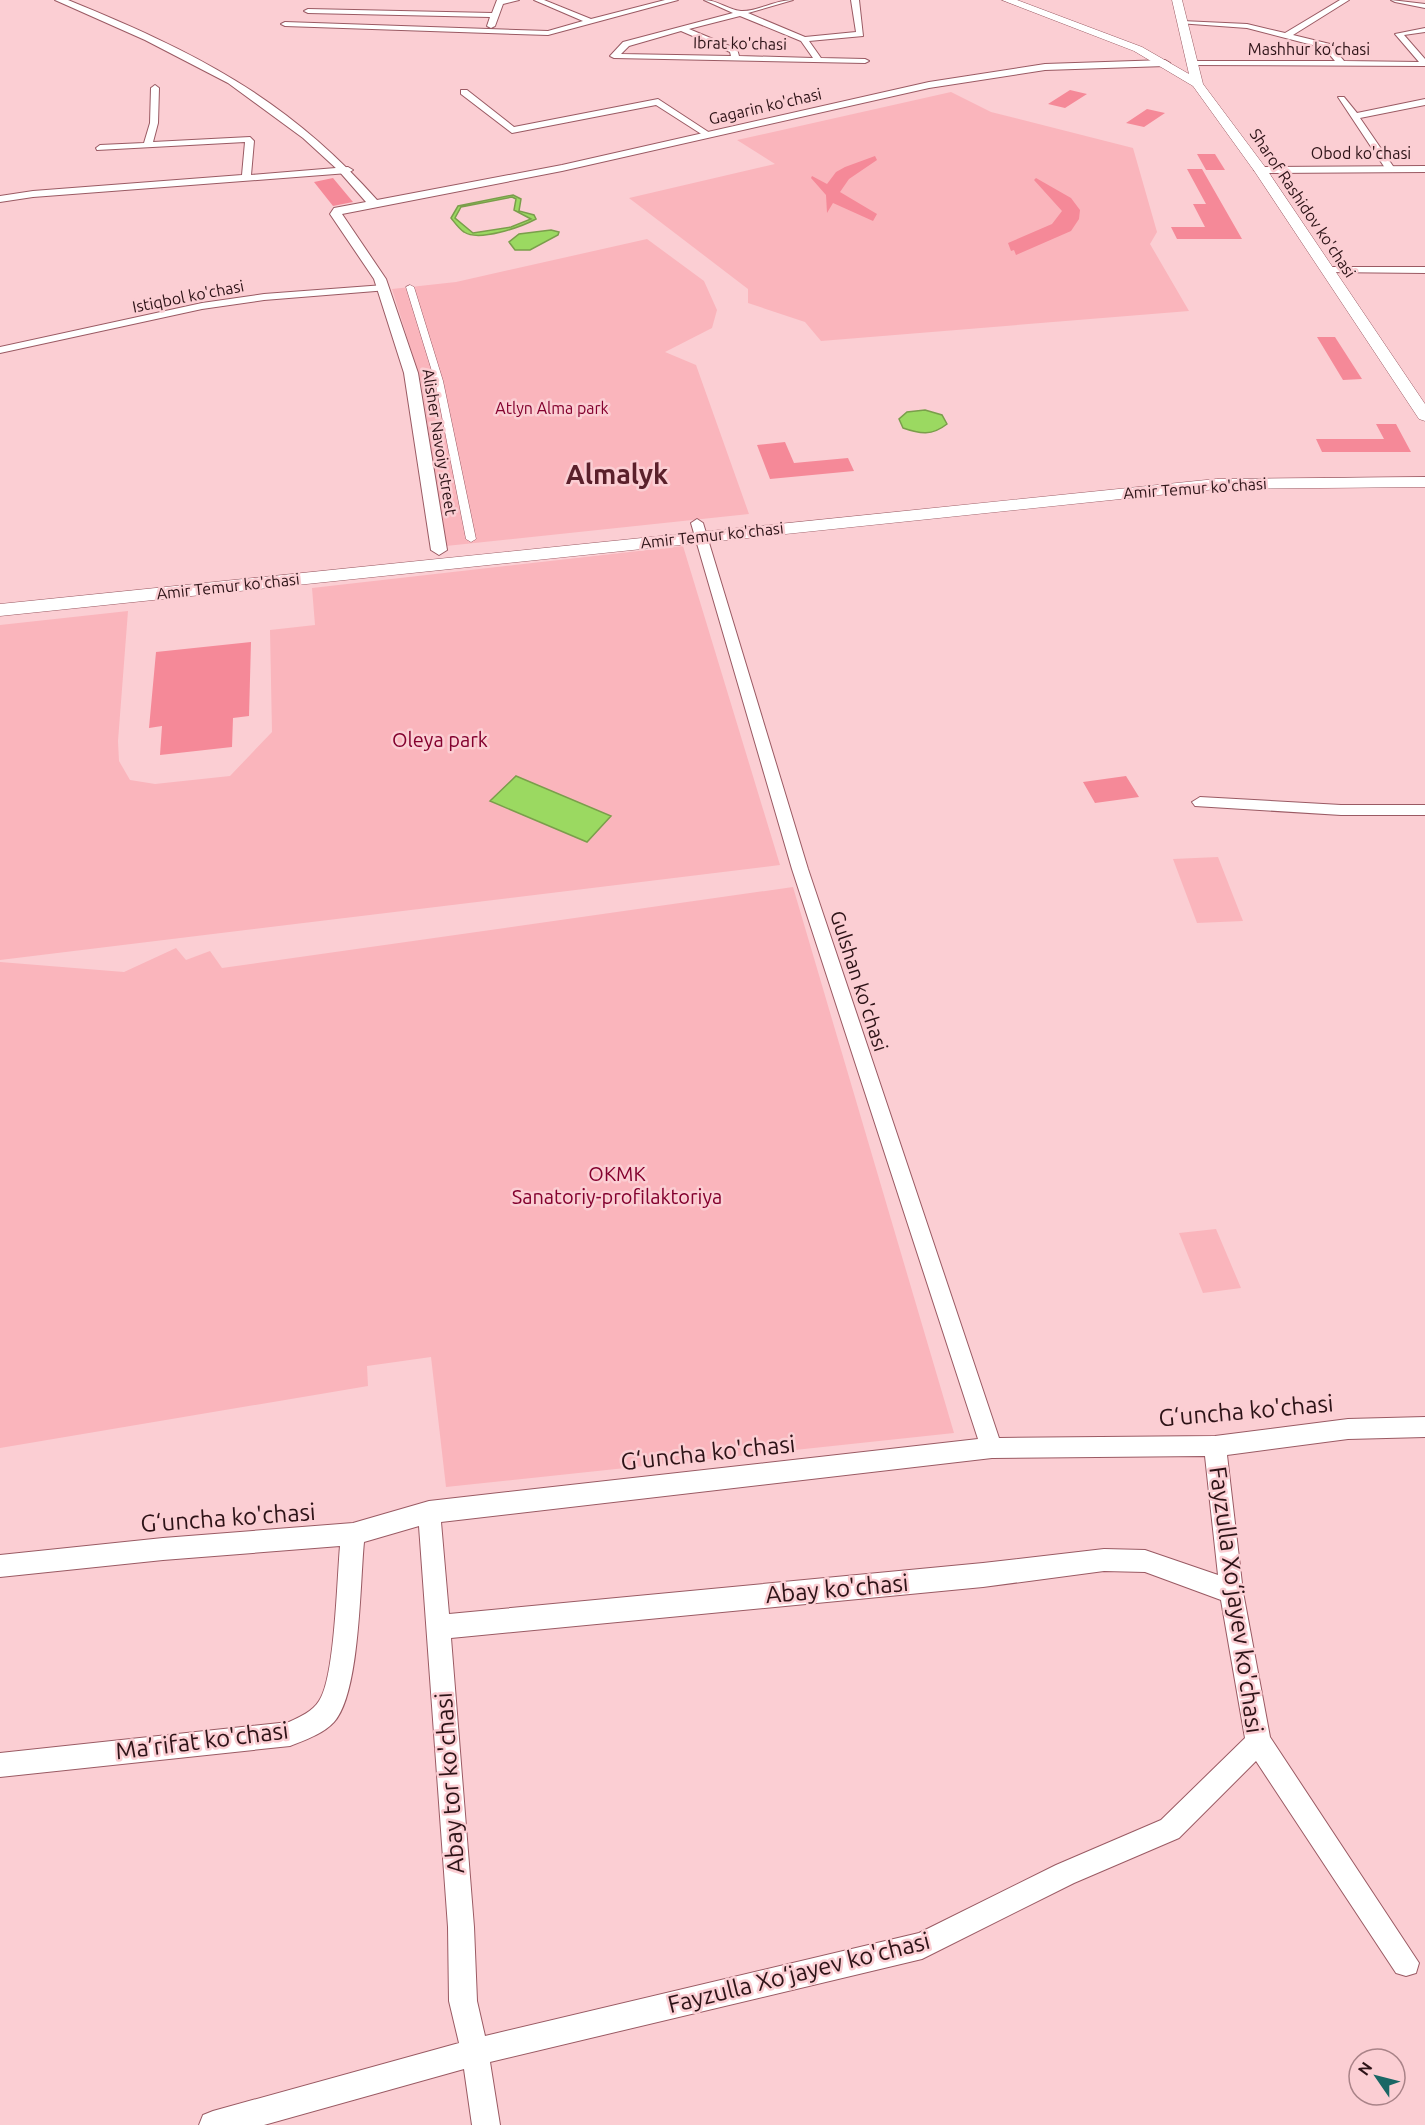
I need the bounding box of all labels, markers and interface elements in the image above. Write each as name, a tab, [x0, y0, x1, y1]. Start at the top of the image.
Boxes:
street label: Ibrat ko'chasi	[693, 33, 787, 53]
street label: Mashhur ko‘chasi	[1248, 40, 1370, 58]
street label: Gagarin ko'chasi	[707, 84, 823, 128]
street label: Sharof Rashidov ko'chasi	[1246, 125, 1360, 281]
street label: Obod ko'chasi	[1311, 144, 1411, 162]
street label: Istiqbol ko'chasi	[131, 276, 245, 316]
street label: Alisher Navoiy street	[420, 367, 461, 517]
park label: Atlyn Alma park	[495, 399, 609, 417]
district label: Almalyk	[566, 459, 668, 489]
street label: Amir Temur ko'chasi	[1123, 474, 1267, 502]
street label: Amir Temur ko'chasi	[640, 519, 784, 551]
street label: Amir Temur ko'chasi	[156, 570, 300, 602]
park label: Oleya park	[392, 728, 488, 751]
street label: Gulshan ko'chasi	[826, 908, 893, 1054]
park label: OKMK Sanatoriy-profilaktoriya	[512, 1162, 722, 1208]
street label: G‘uncha ko'chasi	[1157, 1389, 1335, 1432]
street label: G‘uncha ko'chasi	[619, 1430, 797, 1475]
street label: Fayzulla Xo‘jayev ko'chasi	[1204, 1465, 1269, 1735]
street label: G‘uncha ko'chasi	[139, 1498, 317, 1537]
street label: Abay ko'chasi	[764, 1569, 910, 1608]
street label: Abay tor ko'chasi	[430, 1692, 469, 1874]
street label: Ma’rifat ko'chasi	[114, 1717, 290, 1765]
street label: Fayzulla Xo‘jayev ko'chasi	[665, 1927, 933, 2018]
north arrow	[1347, 2047, 1407, 2107]
text: N	[1354, 2058, 1376, 2078]

